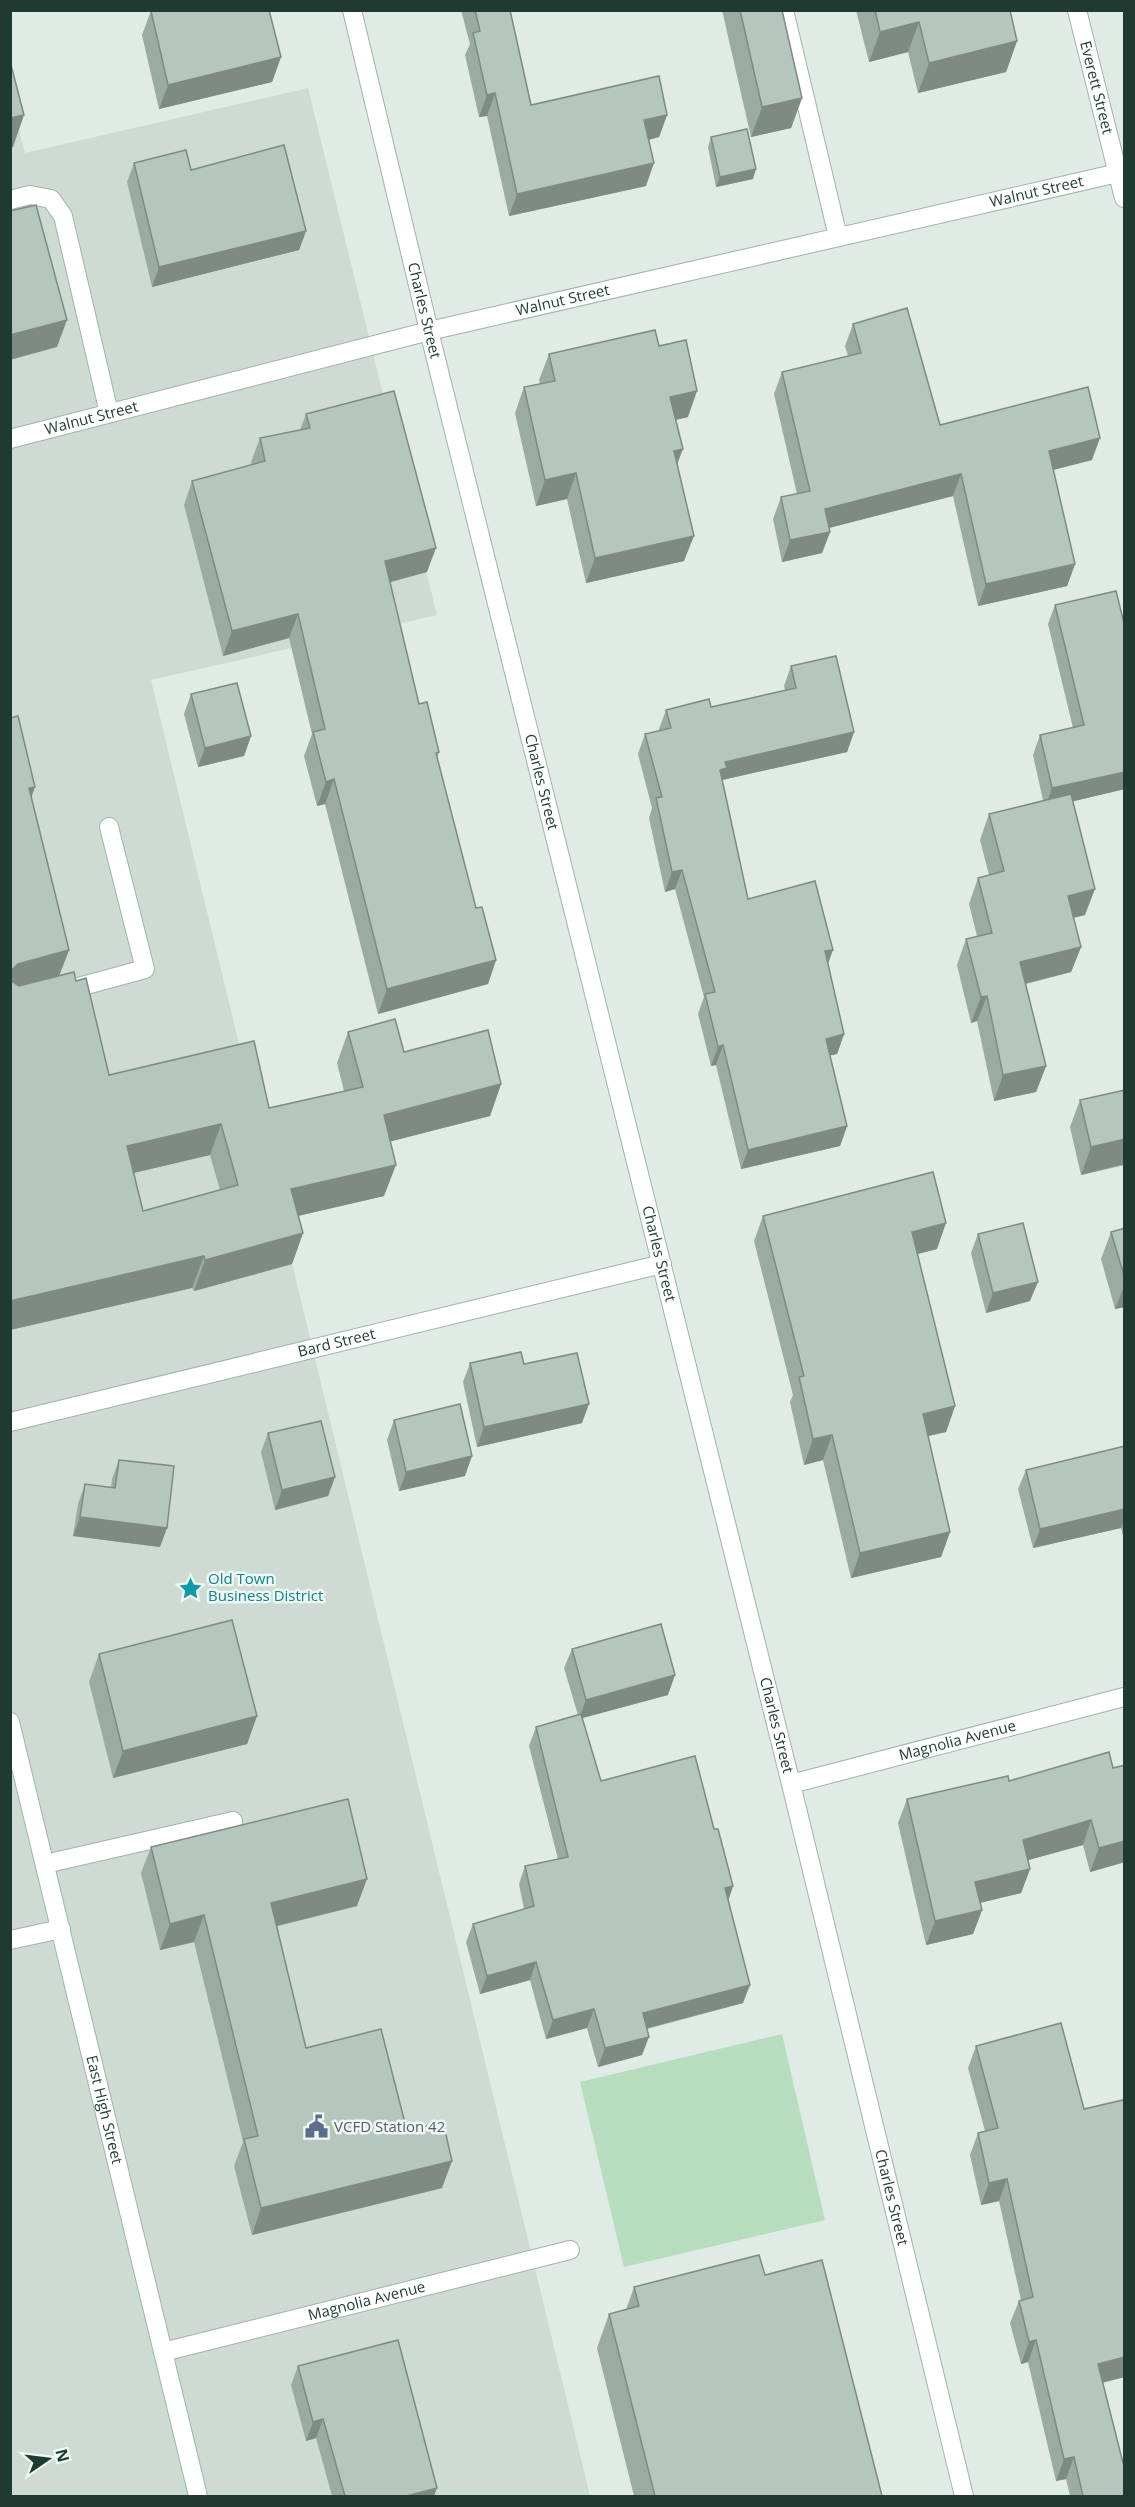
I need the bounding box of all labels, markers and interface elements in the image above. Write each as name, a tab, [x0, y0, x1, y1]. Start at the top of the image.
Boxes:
street label: Everett Street	[1076, 39, 1119, 136]
street label: Walnut Street	[987, 170, 1085, 211]
street label: Charles Street	[404, 260, 446, 360]
street label: Walnut Street	[514, 279, 611, 320]
street label: Walnut Street	[42, 395, 140, 439]
street label: Charles Street	[521, 732, 564, 832]
street label: Charles Street	[638, 1203, 681, 1304]
street label: Bard Street	[295, 1323, 377, 1361]
place label: Old Town Business District	[208, 1568, 323, 1605]
place icon: Old Town Business District	[177, 1575, 203, 1601]
street label: Charles Street	[756, 1675, 799, 1775]
street label: Magnolia Avenue	[896, 1715, 1018, 1764]
street label: East High Street	[82, 2053, 128, 2166]
public building icon: VCFD Station 42	[303, 2114, 329, 2140]
place label: VCFD Station 42	[334, 2116, 445, 2136]
street label: Charles Street	[871, 2147, 914, 2247]
street label: Magnolia Avenue	[306, 2276, 427, 2324]
north arrow	[18, 2429, 78, 2489]
text: N	[50, 2446, 75, 2464]

